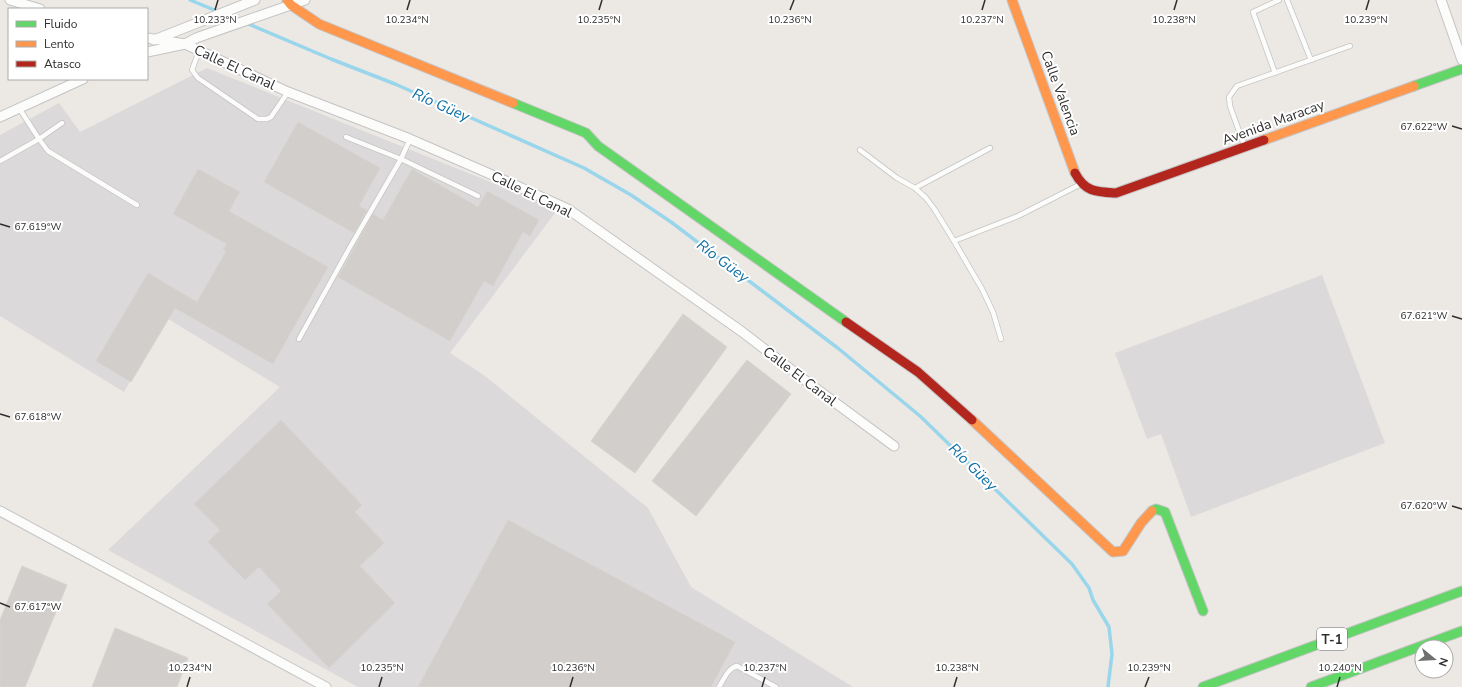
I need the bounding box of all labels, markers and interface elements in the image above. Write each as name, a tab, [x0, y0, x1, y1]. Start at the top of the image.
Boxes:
legend	[8, 8, 148, 80]
text: 10.233°N	[193, 13, 237, 27]
text: 10.234°N	[385, 13, 429, 27]
text: 10.235°N	[577, 13, 621, 27]
text: 10.236°N	[768, 13, 812, 27]
text: 10.237°N	[960, 13, 1004, 27]
text: 10.238°N	[1152, 13, 1196, 27]
text: 10.239°N	[1344, 13, 1388, 27]
text: Fluido	[44, 16, 78, 32]
text: Lento	[44, 36, 75, 52]
street label: Calle El Canal	[191, 40, 279, 95]
street label: Calle Valencia	[1036, 48, 1085, 138]
text: Atasco	[44, 56, 81, 72]
water label: Río Güey	[409, 84, 474, 127]
street label: Avenida Maracay	[1219, 95, 1328, 150]
text: 67.622°W	[1400, 120, 1448, 134]
street label: Calle El Canal	[488, 167, 576, 223]
text: 67.619°W	[14, 220, 62, 234]
water label: Río Güey	[693, 235, 754, 288]
text: 67.621°W	[1400, 309, 1448, 323]
street label: Calle El Canal	[759, 342, 841, 411]
text: 67.618°W	[14, 410, 62, 424]
water label: Río Güey	[944, 439, 1003, 496]
text: 67.620°W	[1400, 499, 1448, 513]
text: 67.617°W	[14, 600, 62, 614]
road number: T-1	[1317, 628, 1347, 650]
north arrow	[1414, 639, 1454, 679]
text: N	[1435, 656, 1451, 668]
text: 10.234°N	[168, 661, 212, 675]
text: 10.235°N	[360, 661, 404, 675]
text: 10.236°N	[551, 661, 595, 675]
text: 10.237°N	[743, 661, 787, 675]
text: 10.238°N	[935, 661, 979, 675]
text: 10.239°N	[1127, 661, 1171, 675]
text: 10.240°N	[1318, 661, 1362, 675]

